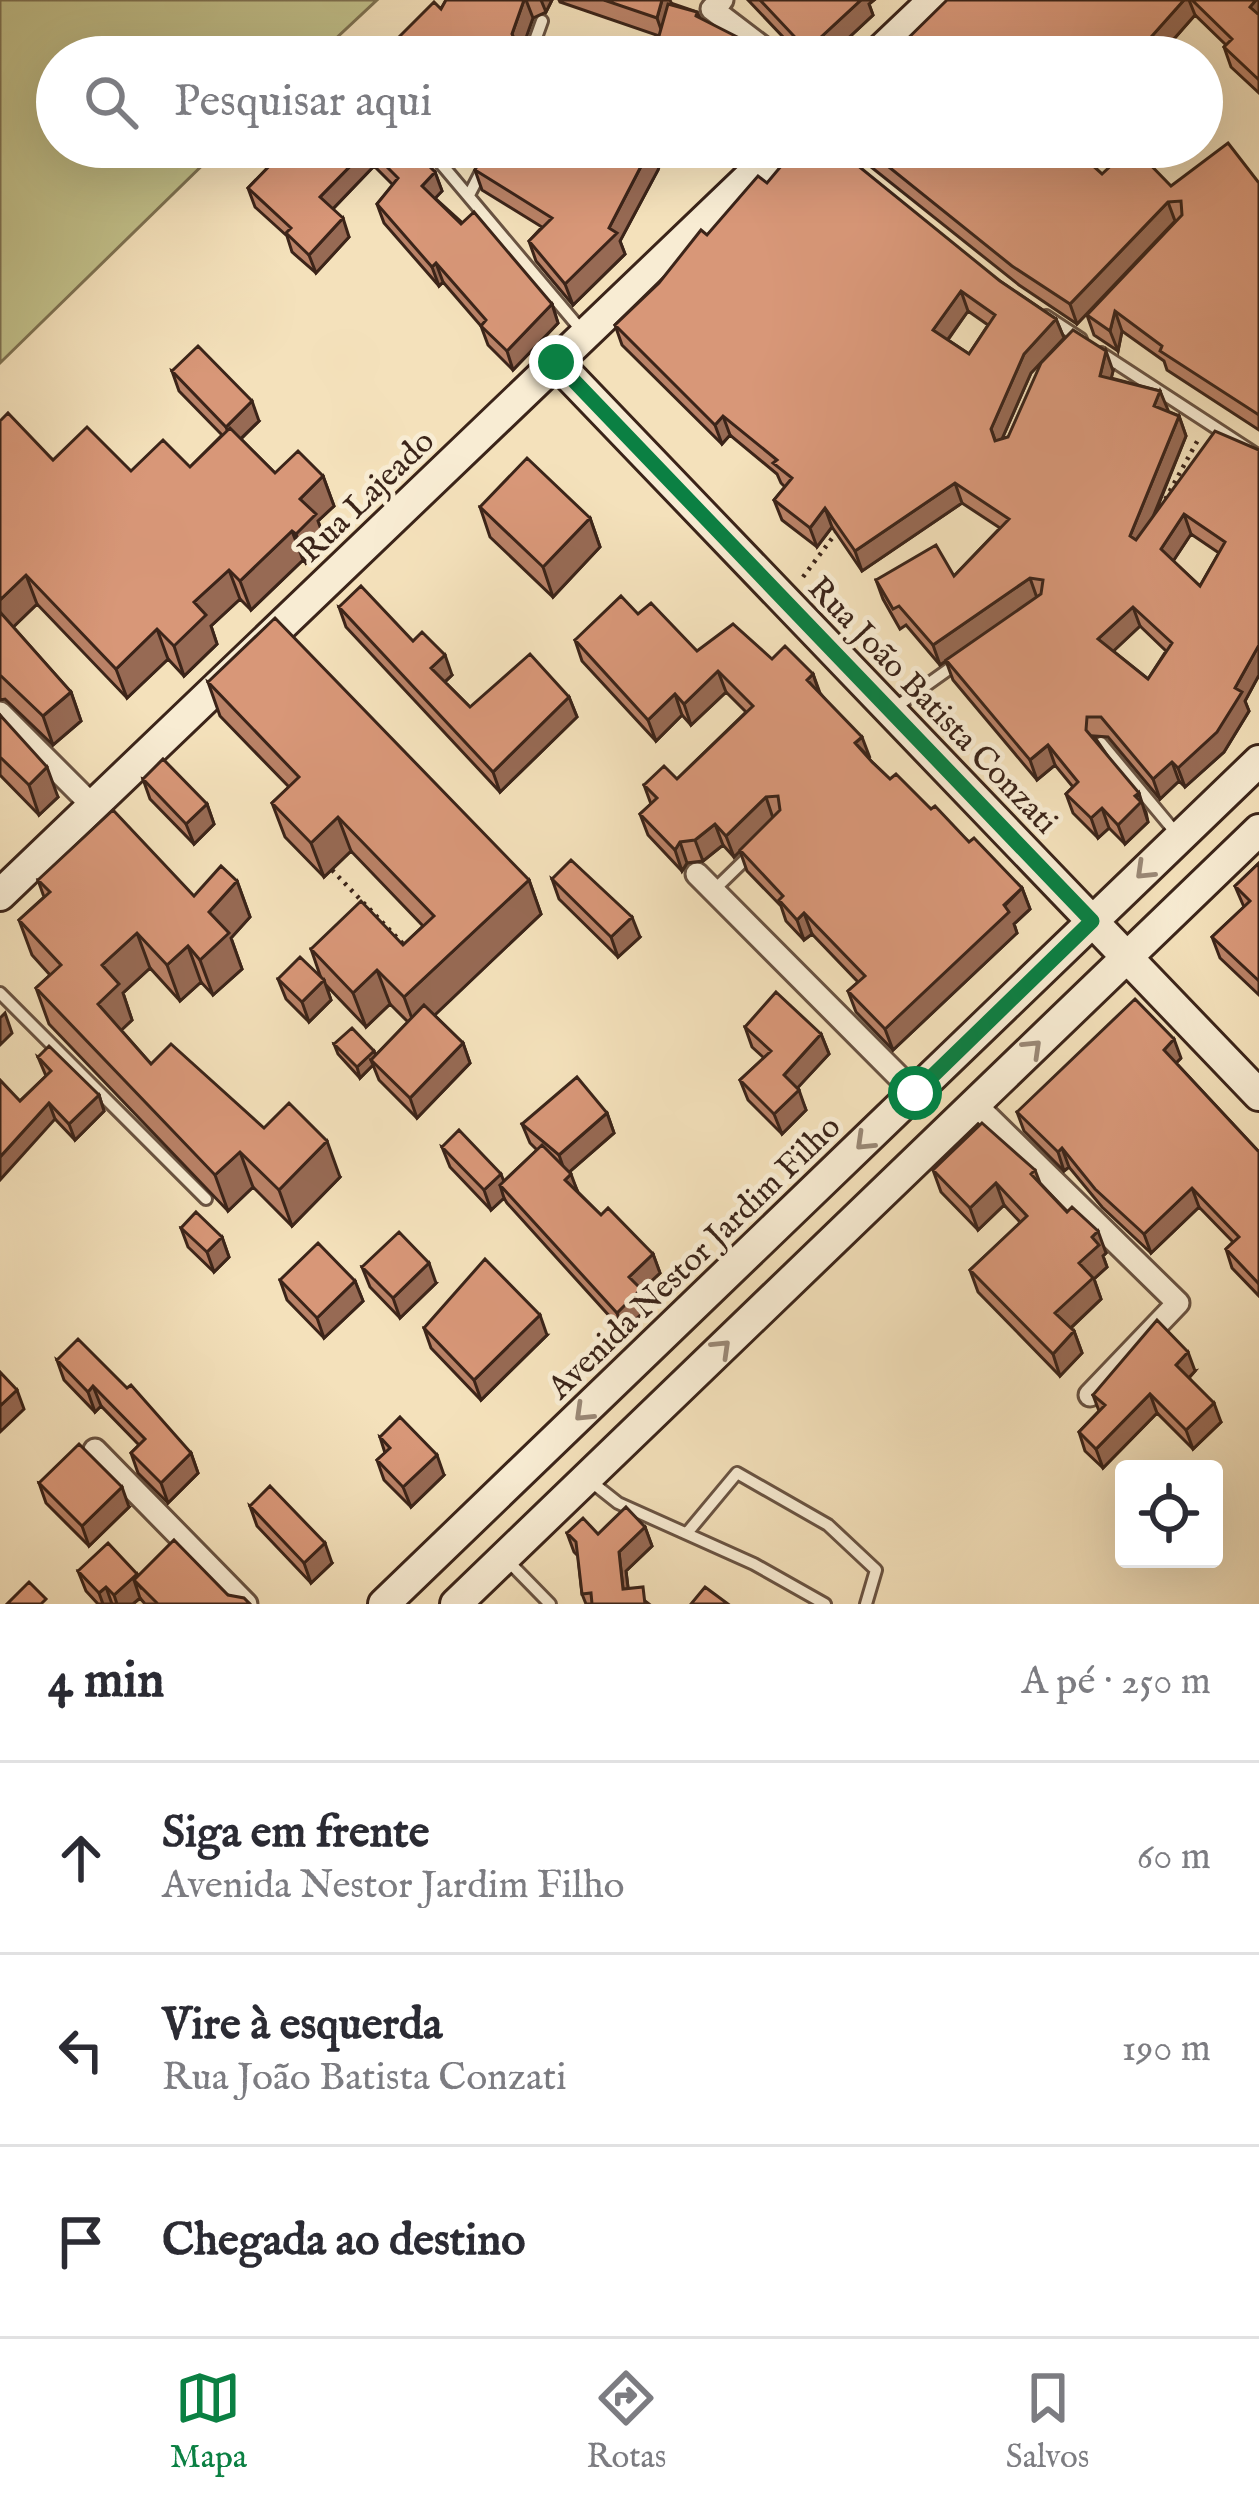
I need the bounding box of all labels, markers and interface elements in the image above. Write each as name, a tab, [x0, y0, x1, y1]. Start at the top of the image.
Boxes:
search box	[36, 36, 1223, 168]
icon: search	[78, 69, 144, 135]
text: Pesquisar aqui	[174, 74, 432, 131]
route end	[529, 335, 583, 389]
street label: Rua Lajeado	[290, 422, 444, 573]
street label: Rua João Batista Conzati	[798, 568, 1066, 844]
one-way arrow	[1137, 857, 1158, 879]
one-way arrow	[1019, 1040, 1041, 1062]
route start	[888, 1066, 942, 1120]
street label: Avenida Nestor Jardim Filho	[539, 1107, 850, 1410]
one-way arrow	[856, 1127, 878, 1149]
one-way arrow	[708, 1340, 730, 1362]
one-way arrow	[575, 1398, 597, 1420]
map controls	[1115, 1460, 1223, 1568]
button: locate	[1115, 1460, 1223, 1568]
text: 4 min	[48, 1650, 164, 1715]
text: A pé · 250 m	[1022, 1658, 1211, 1707]
text: Siga em frente	[162, 1805, 429, 1862]
icon: ahead	[48, 1825, 114, 1891]
text: 60 m	[1137, 1833, 1211, 1882]
text: Avenida Nestor Jardim Filho	[162, 1862, 625, 1911]
text: Vire à esquerda	[162, 1997, 442, 2054]
icon: left	[48, 2017, 114, 2083]
text: 190 m	[1122, 2025, 1211, 2074]
text: Rua João Batista Conzati	[162, 2054, 567, 2103]
icon: arrive	[48, 2209, 114, 2275]
text: Chegada ao destino	[162, 2213, 525, 2270]
tab: Mapa	[170, 2365, 247, 2479]
tab: Rotas	[586, 2365, 666, 2479]
tab: Salvos	[1006, 2365, 1089, 2479]

